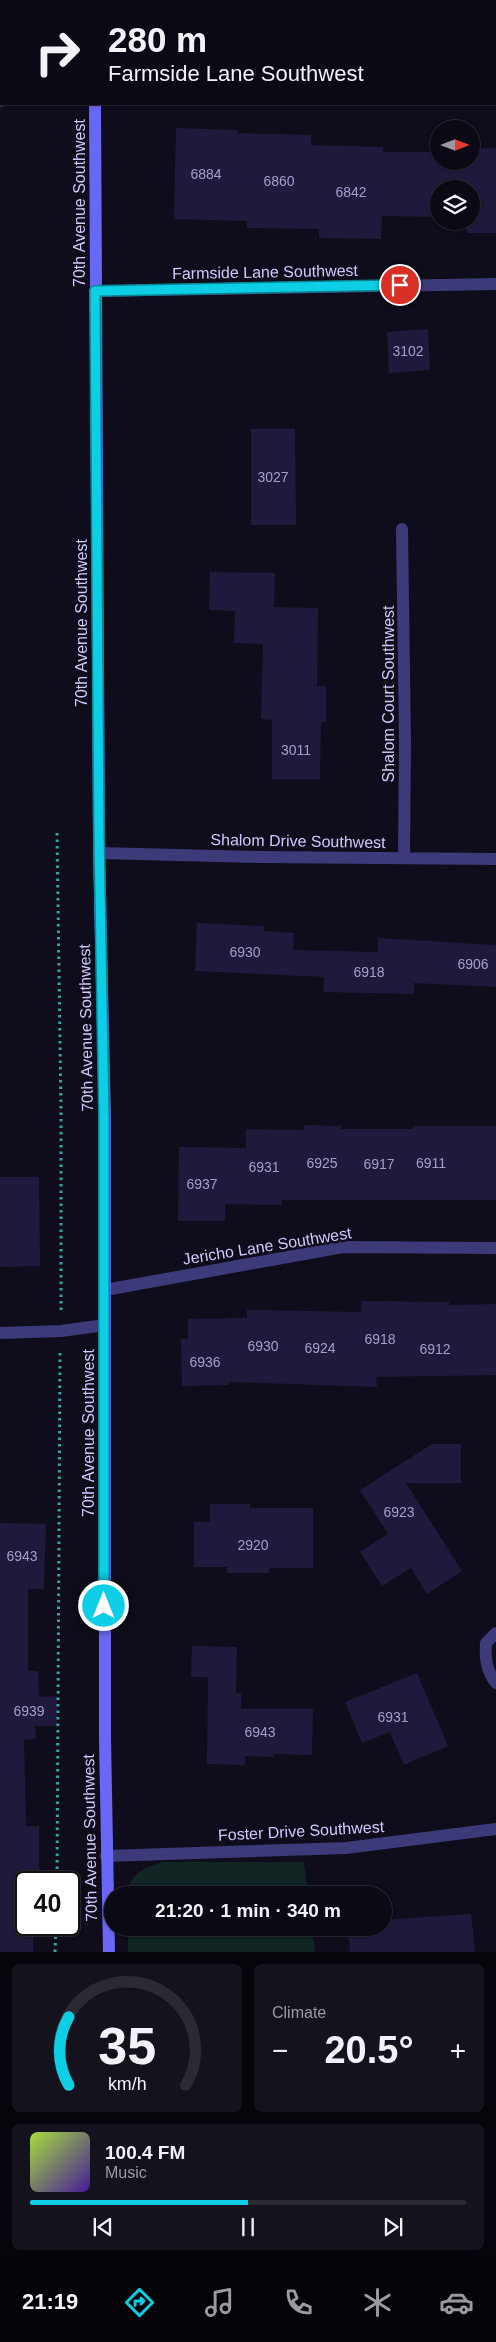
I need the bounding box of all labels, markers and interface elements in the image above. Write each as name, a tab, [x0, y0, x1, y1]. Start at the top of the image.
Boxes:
icon: right	[25, 20, 90, 85]
text: 280 m	[108, 20, 207, 59]
text: Farmside Lane Southwest	[108, 61, 364, 86]
street label: 70th Avenue Southwest	[71, 119, 88, 287]
north arrow	[430, 120, 480, 170]
map controls	[430, 120, 480, 230]
house number: 6884	[190, 166, 222, 182]
house number: 6860	[263, 173, 295, 189]
button: layers	[430, 180, 480, 230]
house number: 6842	[335, 184, 367, 200]
street label: Farmside Lane Southwest	[172, 262, 359, 282]
pin	[379, 264, 421, 306]
icon: arrive	[386, 271, 414, 299]
house number: 3102	[392, 343, 424, 359]
house number: 3027	[257, 469, 289, 485]
street label: 70th Avenue Southwest	[73, 539, 90, 707]
street label: Shalom Court Southwest	[380, 605, 397, 782]
house number: 3011	[281, 742, 311, 758]
street label: Shalom Drive Southwest	[210, 831, 386, 851]
street label: 70th Avenue Southwest	[76, 943, 96, 1112]
house number: 6930	[229, 944, 261, 960]
house number: 6906	[457, 956, 489, 972]
house number: 6918	[353, 964, 385, 980]
house number: 6925	[306, 1155, 338, 1171]
house number: 6911	[416, 1155, 446, 1171]
house number: 6917	[363, 1156, 395, 1172]
house number: 6931	[248, 1159, 280, 1175]
house number: 6937	[186, 1176, 218, 1192]
street label: Jericho Lane Southwest	[181, 1224, 353, 1268]
house number: 6918	[364, 1331, 396, 1347]
house number: 6930	[247, 1338, 279, 1354]
house number: 6924	[304, 1340, 336, 1356]
house number: 6912	[419, 1341, 451, 1357]
street label: 70th Avenue Southwest	[80, 1349, 97, 1517]
house number: 6936	[189, 1354, 221, 1370]
house number: 6923	[383, 1504, 415, 1520]
house number: 2920	[237, 1537, 269, 1553]
house number: 6943	[6, 1548, 38, 1564]
position arrow	[77, 1579, 129, 1631]
house number: 6939	[13, 1703, 45, 1719]
house number: 6931	[377, 1709, 409, 1725]
house number: 6943	[244, 1724, 276, 1740]
street label: 70th Avenue Southwest	[80, 1753, 100, 1922]
street label: Foster Drive Southwest	[218, 1818, 385, 1844]
speed limit sign: 40	[15, 1871, 80, 1936]
text: 21:20 · 1 min · 340 m	[155, 1900, 341, 1921]
text: Climate	[272, 2004, 326, 2021]
text: 35	[98, 2017, 156, 2075]
text: 20.5°	[324, 2029, 414, 2071]
text: −	[272, 2035, 288, 2066]
text: +	[450, 2035, 466, 2066]
text: km/h	[108, 2074, 146, 2094]
text: 100.4 FM	[105, 2142, 185, 2163]
text: Music	[105, 2164, 147, 2181]
icon: previous	[89, 2213, 117, 2241]
icon: pause	[234, 2213, 262, 2241]
icon: next	[379, 2213, 407, 2241]
icon: directions	[122, 2285, 157, 2320]
icon: music	[202, 2285, 237, 2320]
icon: phone	[281, 2285, 316, 2320]
icon: climate	[360, 2285, 395, 2320]
icon: car	[439, 2285, 474, 2320]
text: 21:19	[22, 2289, 78, 2314]

